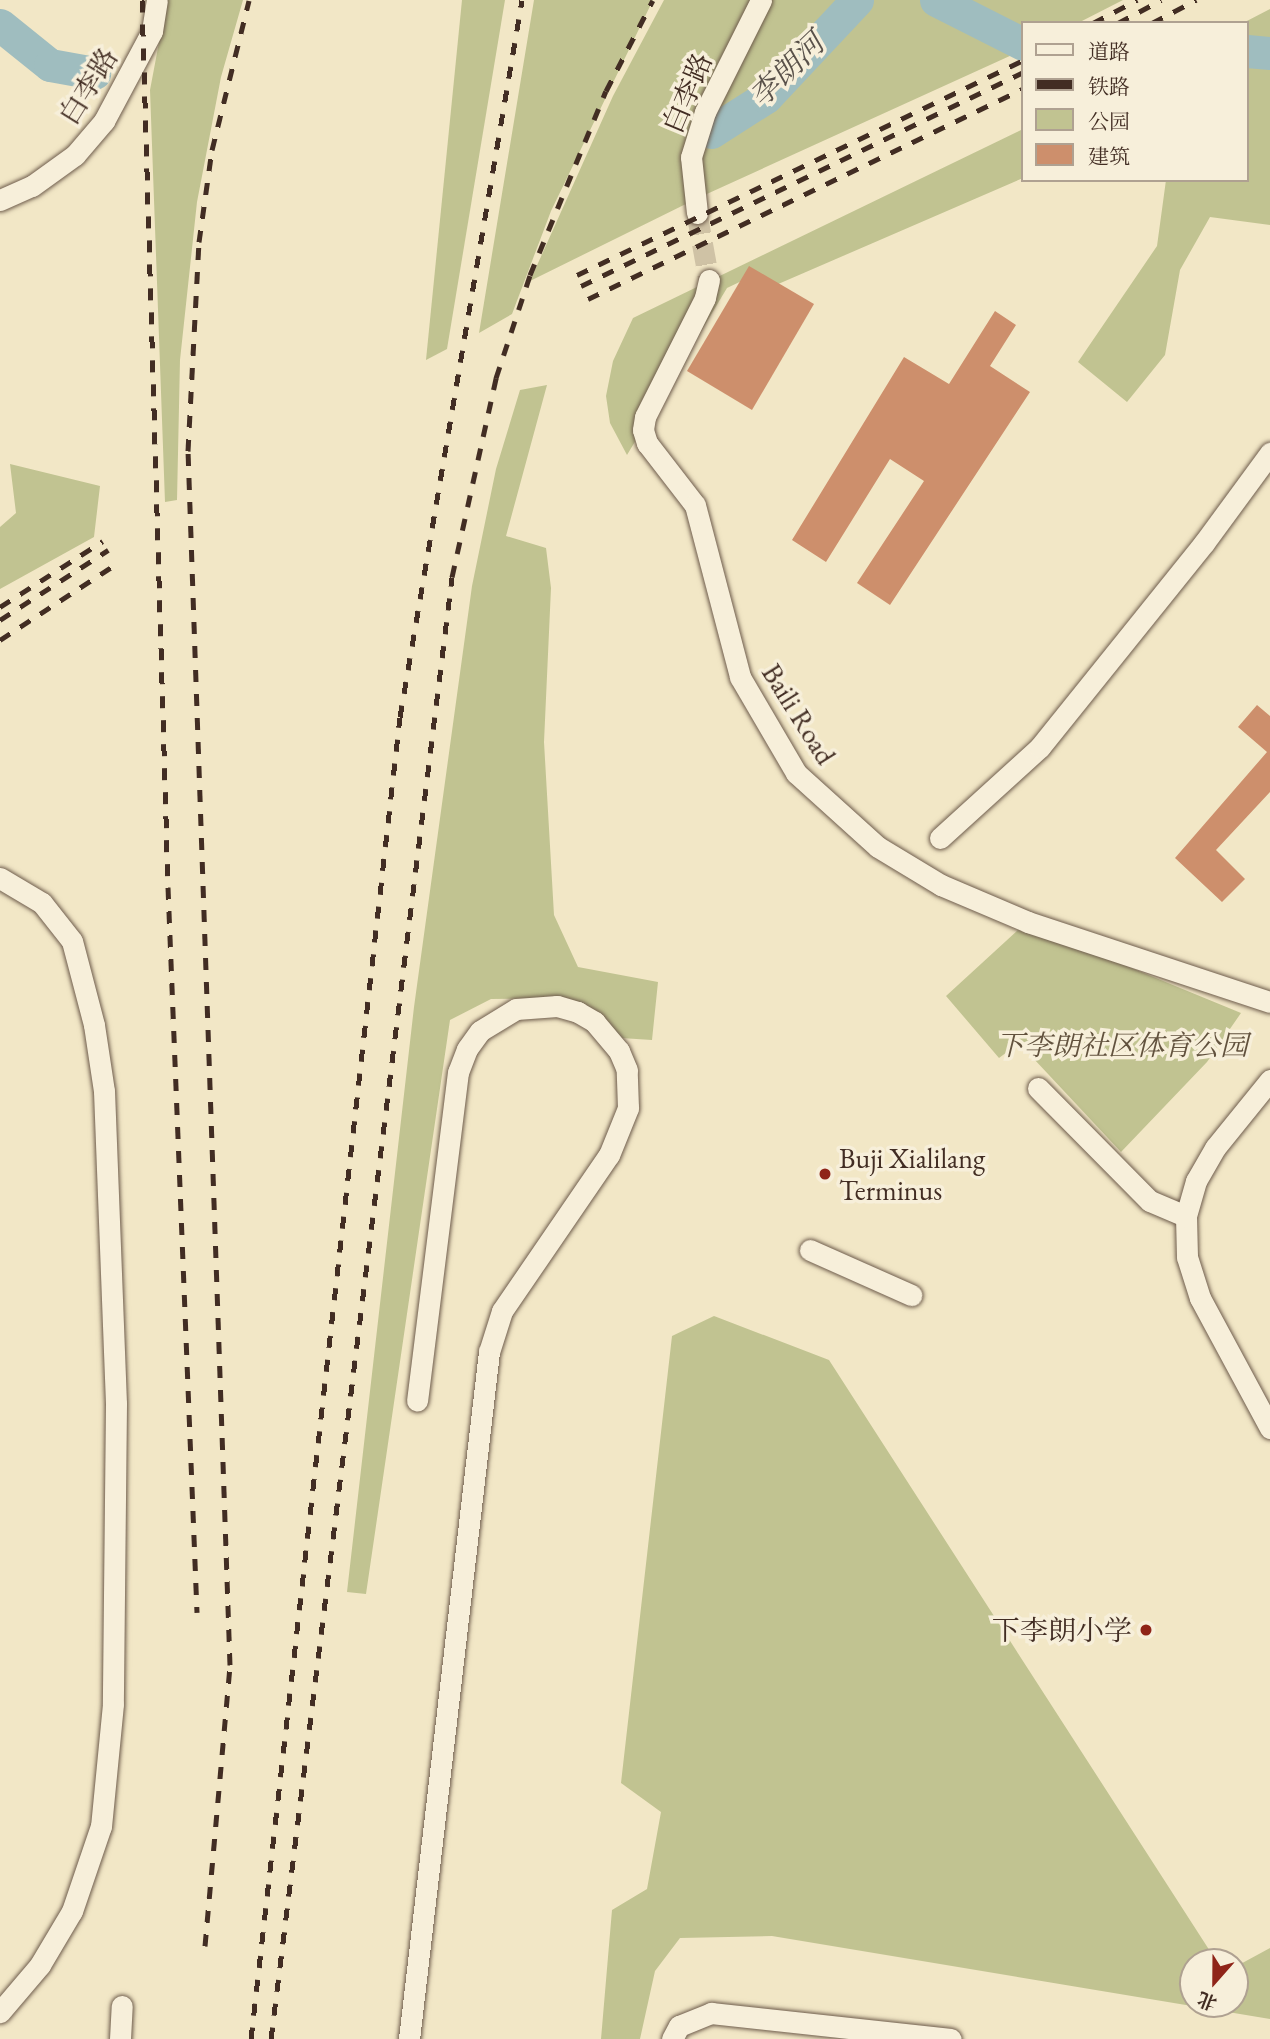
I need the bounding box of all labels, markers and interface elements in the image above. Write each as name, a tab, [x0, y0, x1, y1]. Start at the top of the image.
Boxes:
legend	[1021, 21, 1249, 182]
water label: 李朗河	[742, 26, 832, 114]
text: 道路	[1088, 38, 1130, 65]
street label: 白李路	[51, 41, 125, 131]
street label: 白李路	[655, 48, 719, 138]
text: 铁路	[1088, 73, 1130, 100]
text: 公园	[1088, 108, 1130, 135]
text: 建筑	[1088, 143, 1130, 170]
street label: Baili Road	[755, 657, 843, 771]
park label: 下李朗社区体育公园	[996, 1028, 1248, 1062]
place label: Buji Xialilang Terminus	[839, 1141, 985, 1207]
marker: Buji Xialilang Terminus	[817, 1166, 833, 1182]
place label: 下李朗小学	[992, 1613, 1132, 1647]
marker: 下李朗小学	[1138, 1622, 1154, 1638]
north arrow	[1179, 1948, 1249, 2018]
text: 北	[1194, 1986, 1220, 2016]

